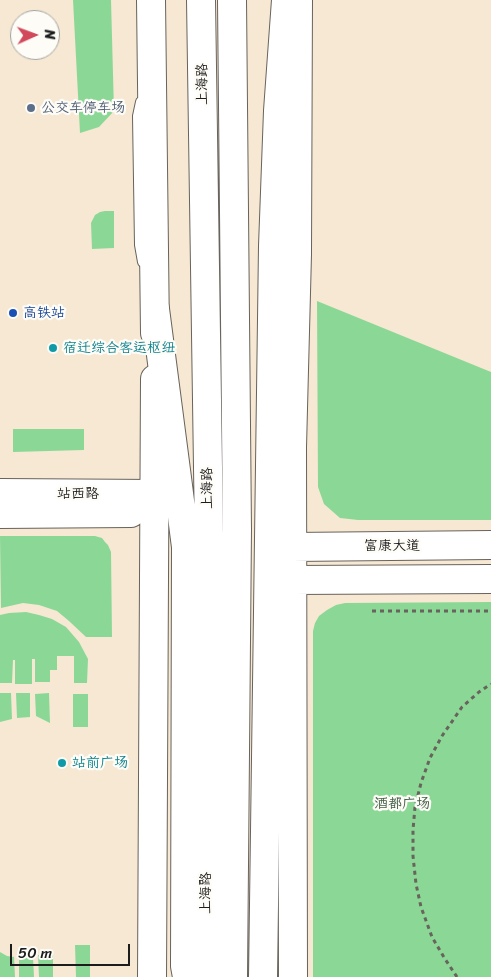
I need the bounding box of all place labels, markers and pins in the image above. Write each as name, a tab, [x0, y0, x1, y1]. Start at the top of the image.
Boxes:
place label: 公交车停车场	[41, 100, 125, 116]
marker: 公交车停车场	[25, 102, 37, 114]
place label: 高铁站	[23, 305, 65, 321]
marker: 高铁站	[7, 307, 19, 319]
place label: 宿迁综合客运枢纽	[63, 340, 175, 356]
marker: 宿迁综合客运枢纽	[47, 342, 59, 354]
place label: 站前广场	[72, 755, 128, 771]
marker: 站前广场	[56, 757, 68, 769]

